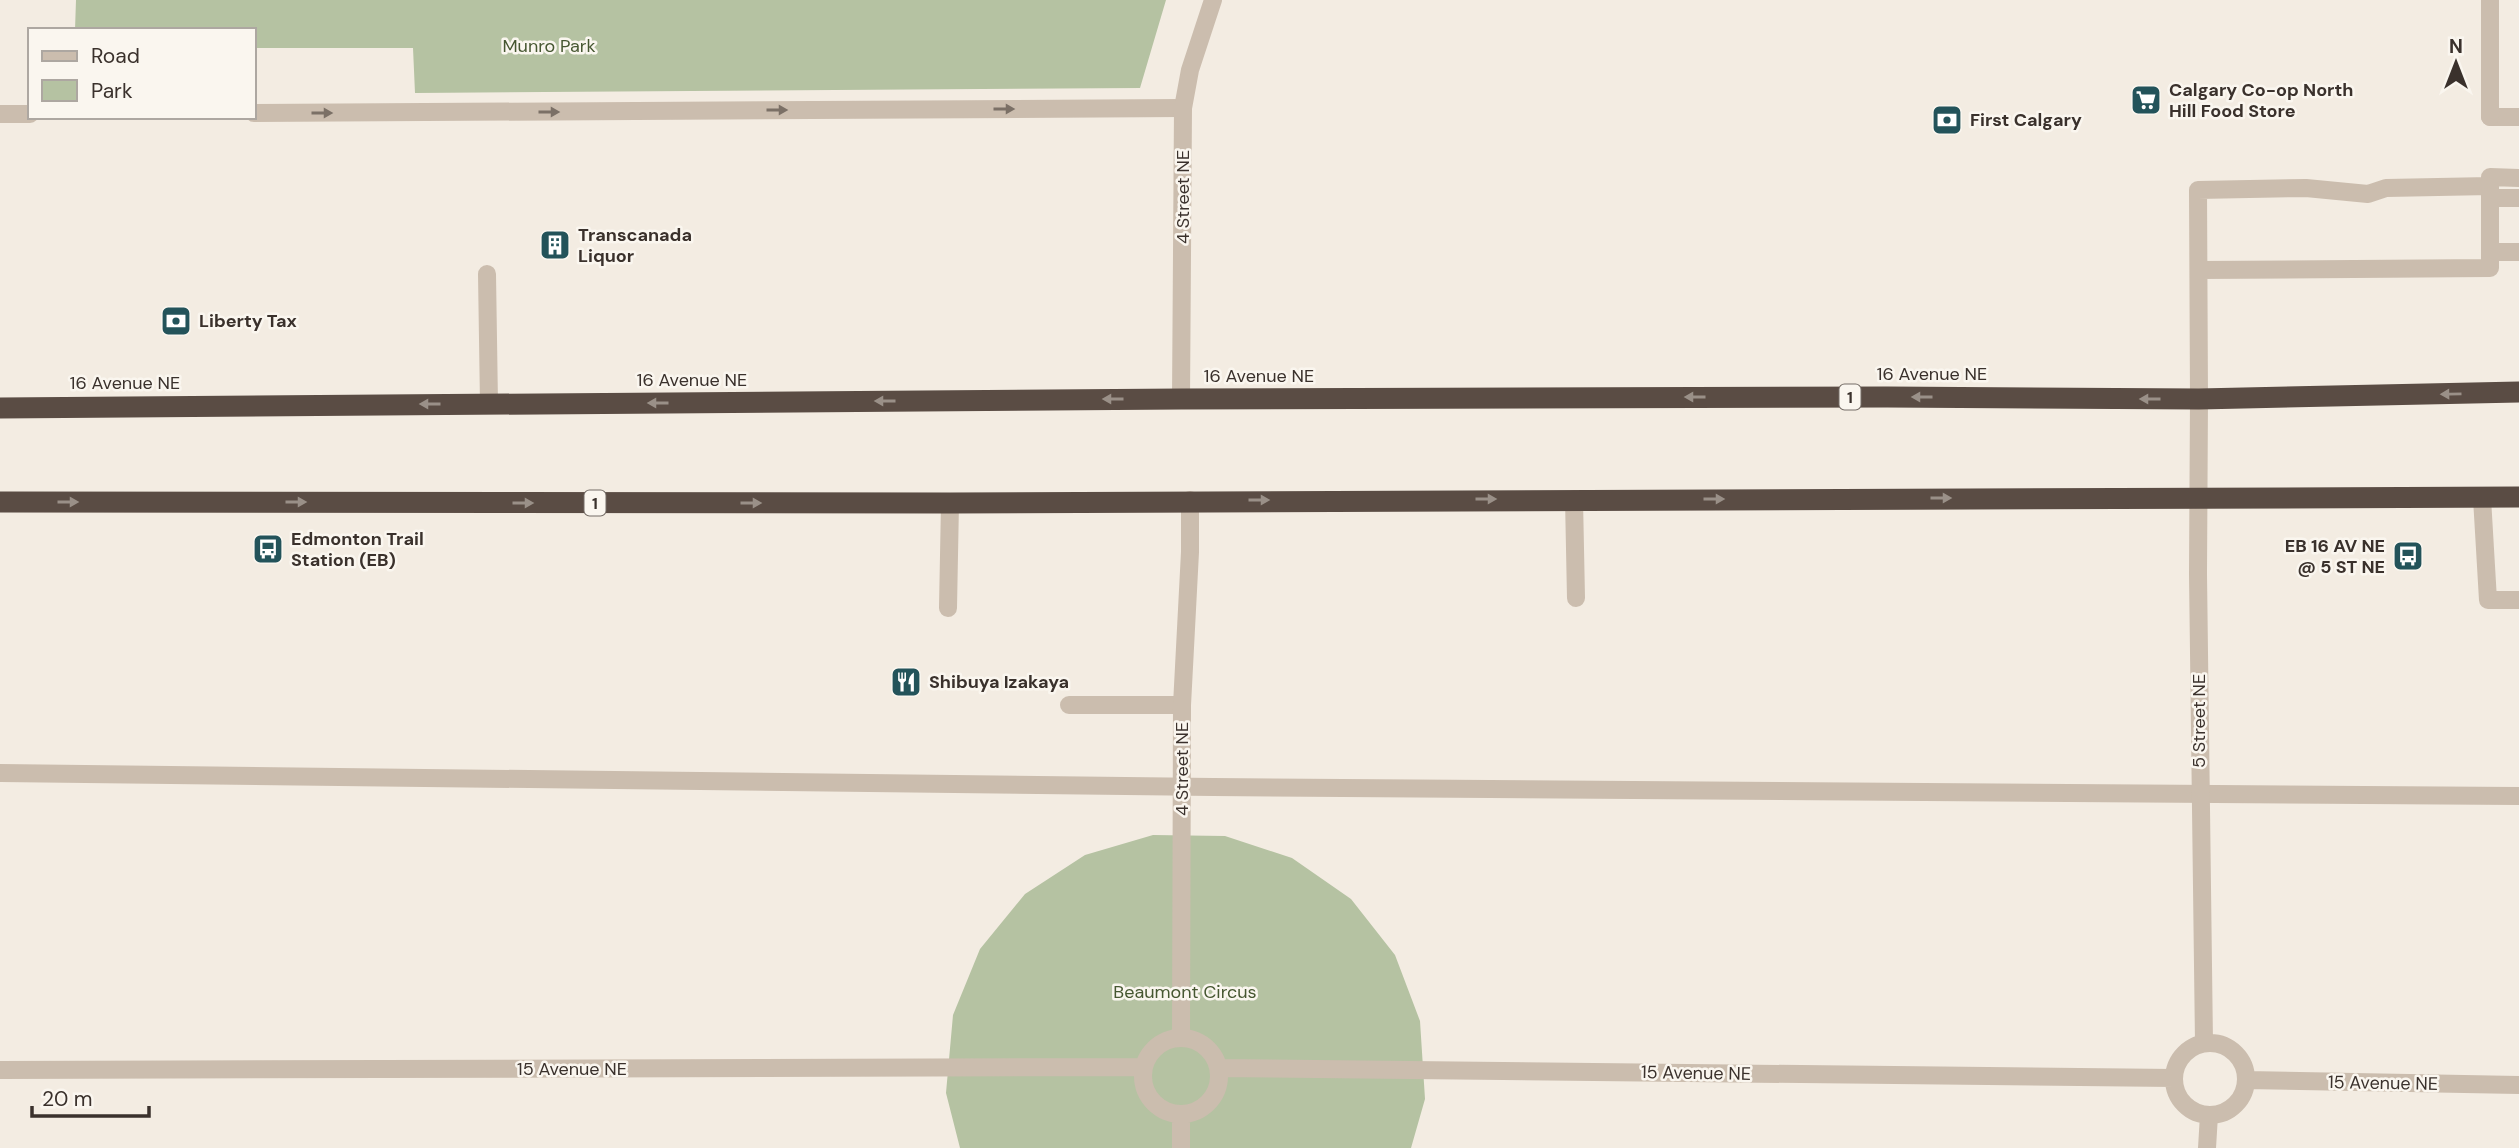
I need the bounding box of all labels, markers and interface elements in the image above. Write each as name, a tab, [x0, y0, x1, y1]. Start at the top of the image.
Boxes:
legend	[28, 28, 256, 119]
north arrow	[2421, 28, 2491, 98]
park label: Munro Park	[502, 34, 596, 58]
text: N	[2449, 34, 2463, 59]
text: Road	[91, 42, 140, 70]
text: Park	[91, 77, 133, 105]
place label: Calgary Co-op North Hill Food Store	[2169, 78, 2353, 123]
supermarket icon: Calgary Co-op North Hill Food Store	[2129, 83, 2163, 117]
one-way arrow	[994, 103, 1016, 115]
bank icon: First Calgary	[1930, 103, 1964, 137]
one-way arrow	[766, 104, 788, 116]
one-way arrow	[539, 106, 561, 118]
one-way arrow	[311, 107, 333, 119]
place label: First Calgary	[1970, 108, 2082, 132]
street label: 4 Street NE	[1171, 150, 1195, 244]
place label: Transcanada Liquor	[578, 223, 692, 268]
building icon: Transcanada Liquor	[538, 228, 572, 262]
bank icon: Liberty Tax	[159, 304, 193, 338]
place label: Liberty Tax	[199, 309, 297, 333]
street label: 16 Avenue NE	[1877, 362, 1987, 386]
street label: 16 Avenue NE	[1204, 364, 1314, 388]
street label: 16 Avenue NE	[637, 368, 747, 392]
street label: 16 Avenue NE	[70, 371, 180, 395]
road number: 1	[1840, 384, 1860, 410]
one-way arrow	[2440, 388, 2462, 399]
one-way arrow	[1684, 391, 1706, 403]
one-way arrow	[1911, 391, 1933, 403]
one-way arrow	[1101, 393, 1123, 405]
one-way arrow	[2139, 393, 2161, 405]
one-way arrow	[874, 395, 896, 407]
one-way arrow	[646, 397, 668, 408]
one-way arrow	[419, 398, 441, 410]
road number: 1	[584, 490, 606, 516]
one-way arrow	[1930, 492, 1952, 504]
one-way arrow	[1475, 493, 1497, 505]
one-way arrow	[1703, 493, 1725, 505]
one-way arrow	[1248, 494, 1270, 506]
one-way arrow	[57, 496, 79, 508]
one-way arrow	[285, 496, 307, 508]
one-way arrow	[512, 497, 534, 509]
one-way arrow	[740, 497, 762, 509]
place label: Edmonton Trail Station (EB)	[291, 527, 424, 572]
bus stop icon: Edmonton Trail Station (EB)	[251, 532, 285, 566]
place label: EB 16 AV NE @ 5 ST NE	[2285, 534, 2385, 579]
bus stop icon: EB 16 AV NE @ 5 ST NE	[2391, 539, 2425, 573]
restaurant icon: Shibuya Izakaya	[889, 665, 923, 699]
place label: Shibuya Izakaya	[929, 670, 1069, 694]
street label: 5 Street NE	[2187, 674, 2211, 768]
street label: 4 Street NE	[1170, 722, 1194, 816]
park label: Beaumont Circus	[1113, 980, 1257, 1004]
street label: 15 Avenue NE	[517, 1057, 627, 1081]
street label: 15 Avenue NE	[1641, 1060, 1751, 1086]
street label: 15 Avenue NE	[2328, 1070, 2438, 1096]
scale bar	[32, 1074, 149, 1118]
text: 20 m	[42, 1085, 93, 1113]

